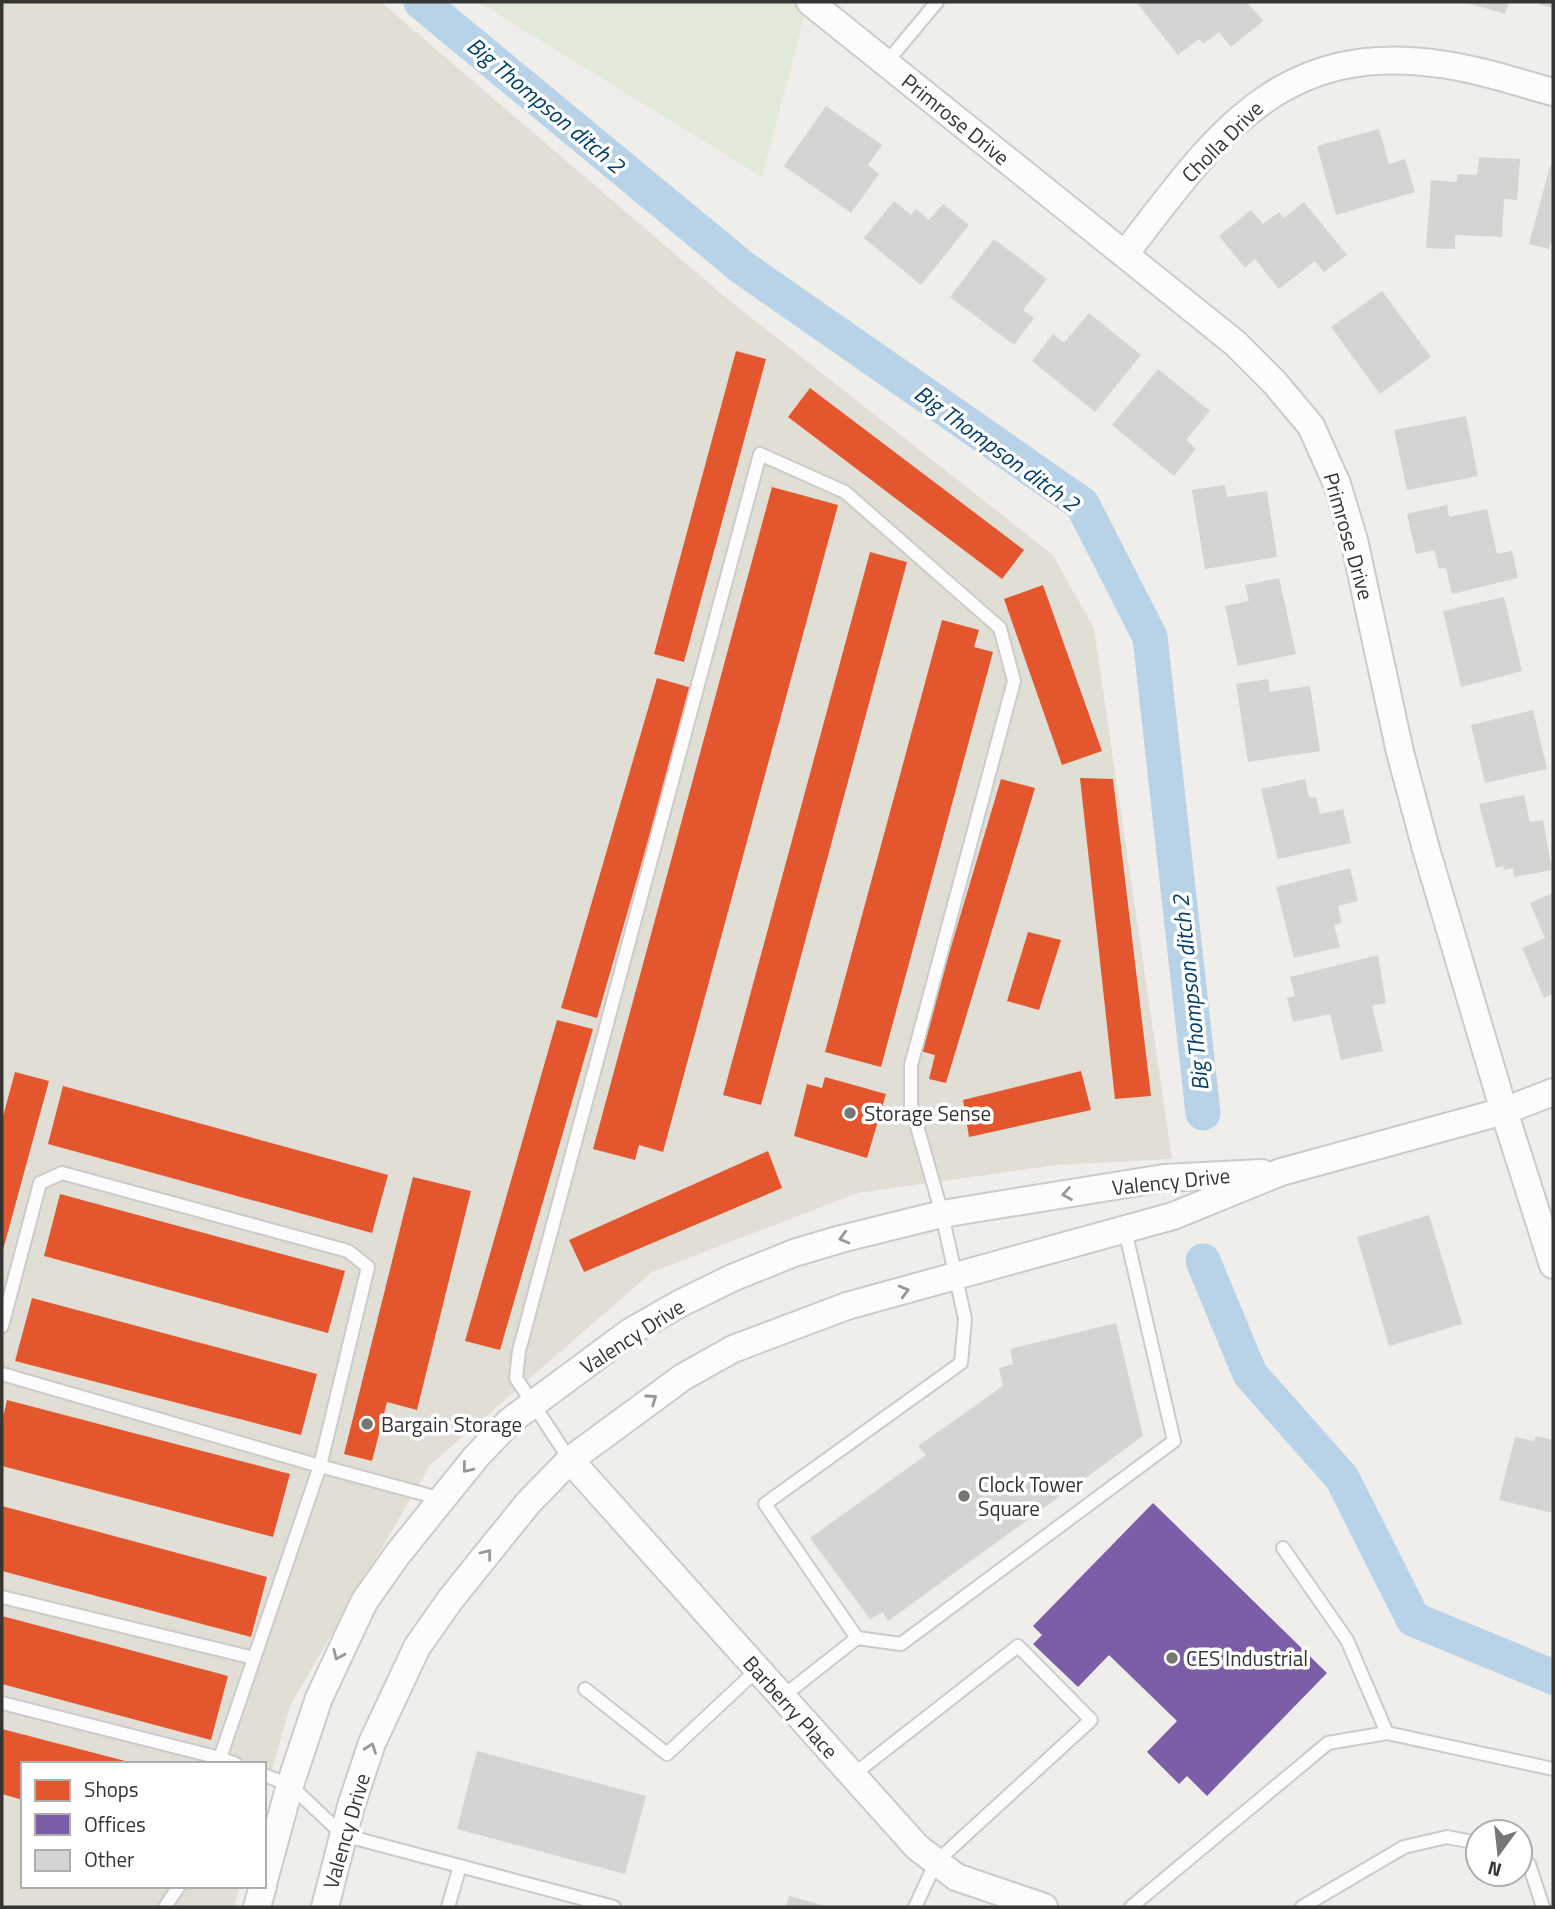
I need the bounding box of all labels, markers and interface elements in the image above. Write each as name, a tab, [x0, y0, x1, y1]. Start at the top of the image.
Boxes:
water label: Big Thompson ditch 2	[459, 28, 633, 182]
street label: Primrose Drive	[895, 65, 1017, 173]
street label: Cholla Drive	[1174, 93, 1270, 189]
water label: Big Thompson ditch 2	[907, 376, 1088, 521]
street label: Primrose Drive	[1316, 469, 1382, 603]
water label: Big Thompson ditch 2	[1162, 892, 1218, 1093]
place label: Storage Sense	[864, 1097, 991, 1129]
marker: Storage Sense	[842, 1105, 858, 1121]
street label: Valency Drive	[1110, 1159, 1232, 1203]
one-way arrow	[1061, 1186, 1073, 1201]
one-way arrow	[838, 1230, 850, 1245]
one-way arrow	[898, 1284, 910, 1299]
street label: Valency Drive	[573, 1290, 691, 1382]
one-way arrow	[644, 1395, 657, 1407]
place label: Bargain Storage	[381, 1408, 522, 1440]
marker: Bargain Storage	[359, 1416, 375, 1432]
one-way arrow	[462, 1460, 475, 1472]
place label: Clock Tower Square	[978, 1468, 1083, 1524]
marker: Clock Tower Square	[956, 1488, 972, 1504]
one-way arrow	[479, 1549, 491, 1562]
place label: CES Industrial	[1186, 1642, 1308, 1674]
one-way arrow	[332, 1647, 346, 1660]
street label: Barberry Place	[736, 1648, 846, 1766]
marker: CES Industrial	[1164, 1650, 1180, 1666]
one-way arrow	[363, 1742, 377, 1754]
legend	[21, 1762, 266, 1888]
street label: Valency Drive	[314, 1770, 378, 1892]
text: Shops	[84, 1773, 139, 1805]
text: Offices	[84, 1808, 146, 1840]
north arrow	[1464, 1818, 1534, 1888]
text: Other	[84, 1843, 134, 1875]
text: N	[1484, 1854, 1505, 1886]

